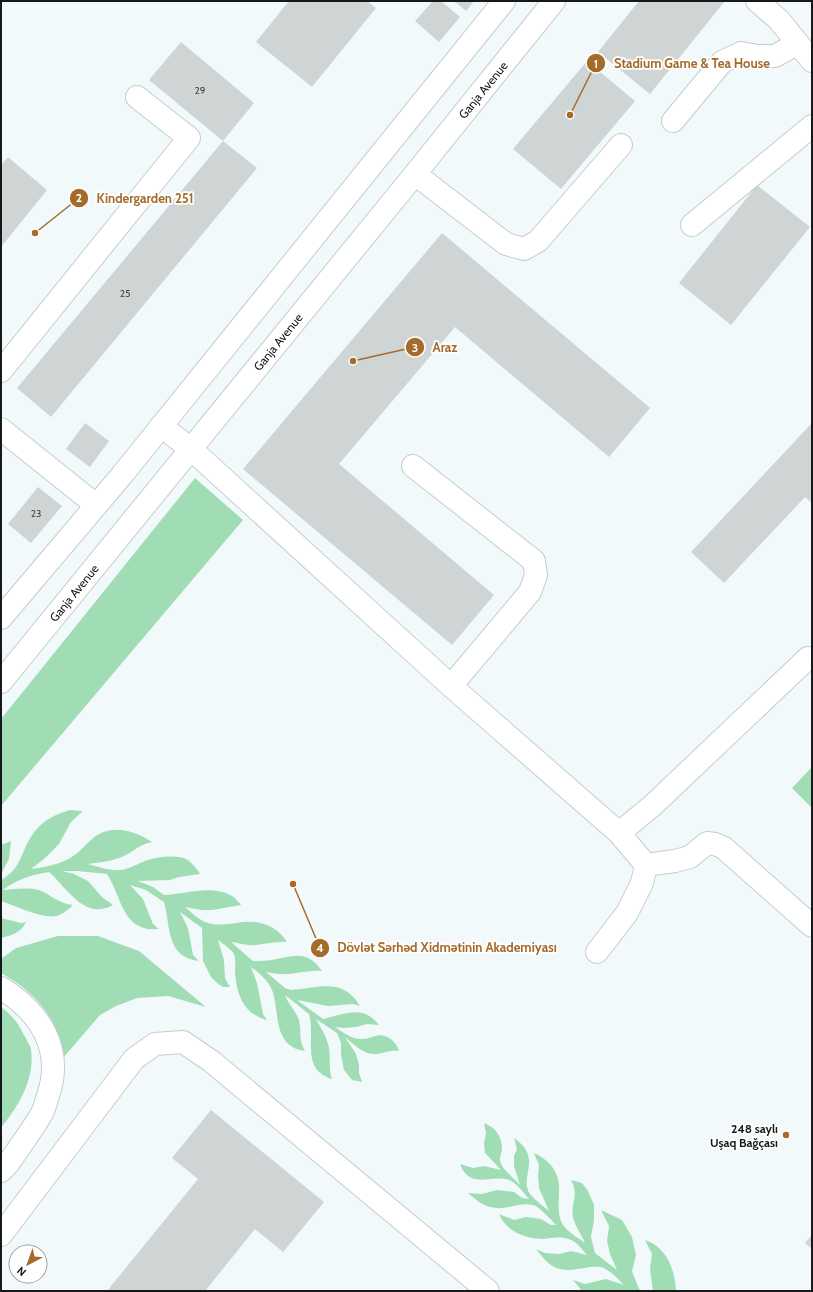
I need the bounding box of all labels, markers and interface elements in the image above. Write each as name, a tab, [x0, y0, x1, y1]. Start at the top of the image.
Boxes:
callout: Stadium Game & Tea House	[586, 51, 778, 76]
text: Stadium Game & Tea House	[614, 55, 770, 71]
text: 1	[594, 56, 598, 71]
street label: Ganja Avenue	[455, 58, 511, 122]
house number: 29	[195, 84, 206, 97]
callout: Kindergarden 251	[69, 186, 202, 211]
text: 2	[76, 190, 82, 205]
text: Kindergarden 251	[96, 190, 194, 206]
house number: 25	[120, 287, 130, 300]
street label: Ganja Avenue	[250, 310, 306, 374]
callout: Araz	[405, 335, 466, 360]
text: Araz	[433, 339, 457, 355]
text: 3	[412, 340, 418, 355]
house number: 23	[31, 507, 41, 520]
street label: Ganja Avenue	[46, 561, 102, 625]
callout: Dövlət Sərhəd Xidmətinin Akademiyası	[310, 935, 565, 960]
text: Dövlət Sərhəd Xidmətinin Akademiyası	[337, 939, 557, 955]
text: 4	[316, 940, 324, 955]
place label: 248 saylı Uşaq Bağçası	[710, 1121, 778, 1150]
marker: 248 saylı Uşaq Bağçası	[781, 1130, 791, 1140]
north arrow	[8, 1244, 48, 1284]
text: N	[14, 1264, 29, 1279]

